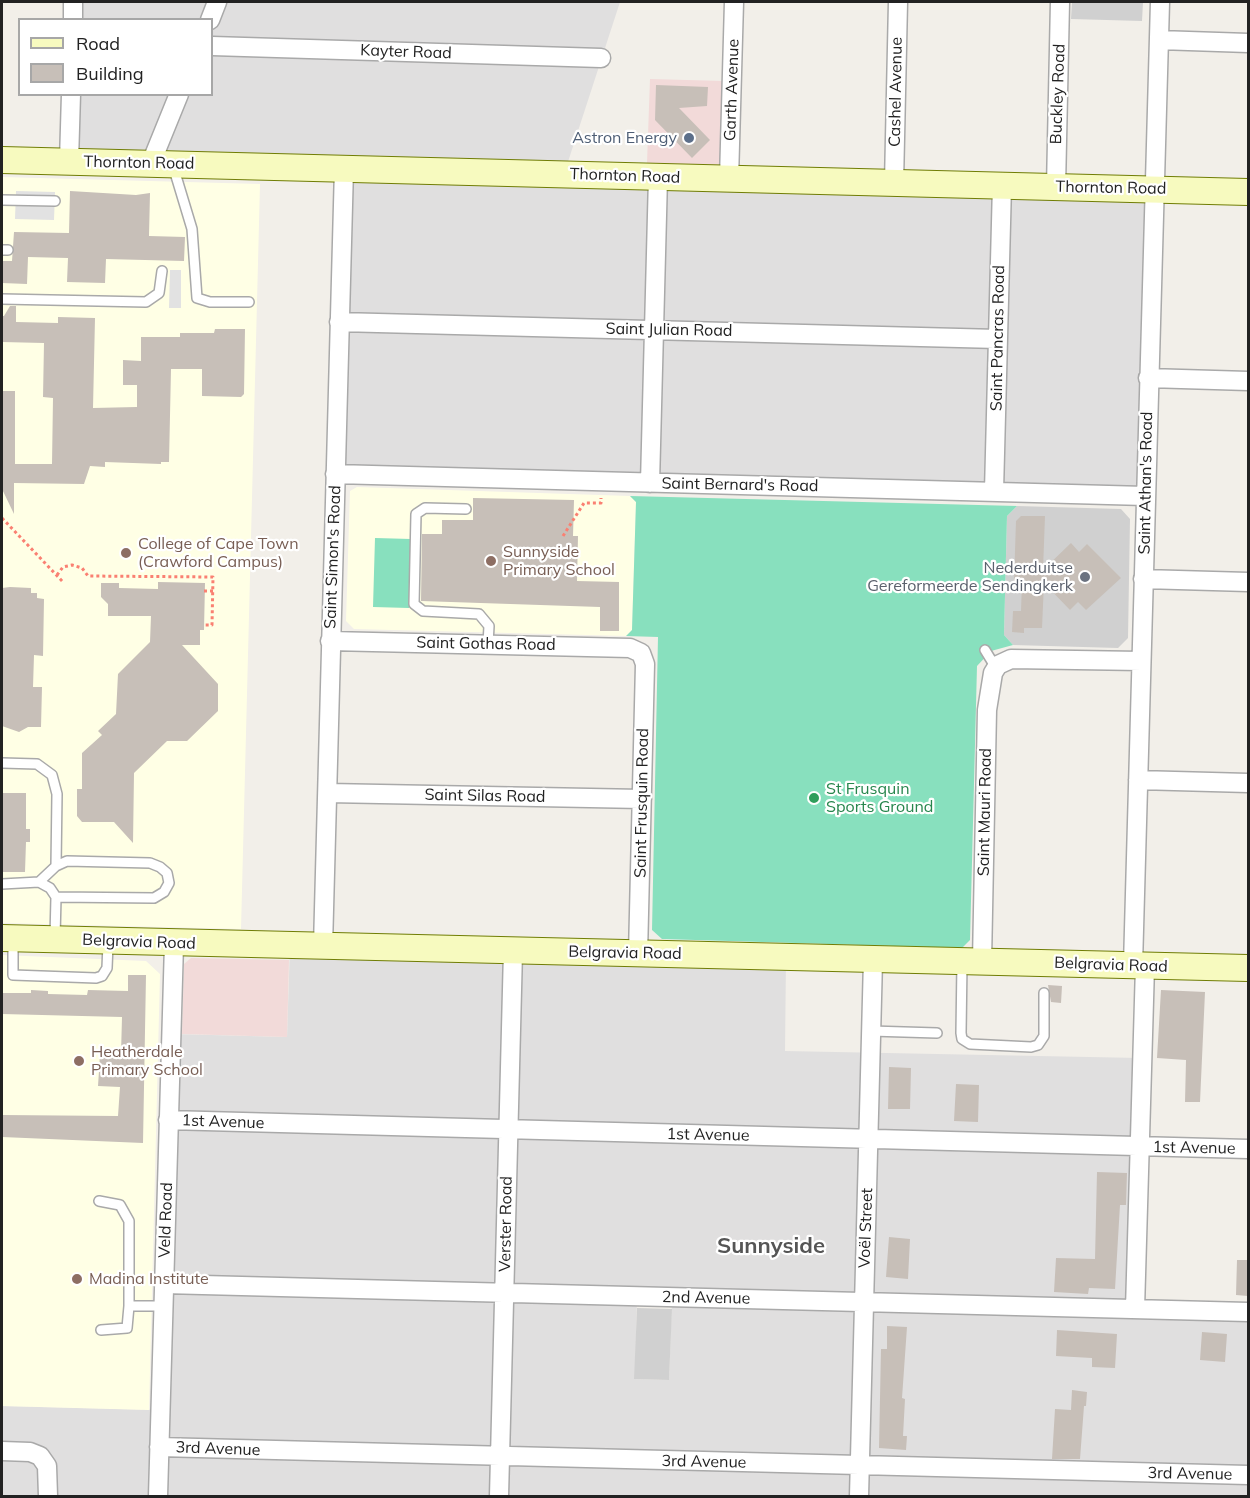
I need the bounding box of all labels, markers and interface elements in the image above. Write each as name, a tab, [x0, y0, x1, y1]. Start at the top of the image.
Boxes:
legend	[18, 18, 213, 96]
text: Road	[76, 32, 120, 55]
street label: Cashel Avenue	[885, 37, 907, 147]
street label: Garth Avenue	[721, 38, 743, 142]
street label: Kayter Road	[360, 41, 452, 63]
street label: Buckley Road	[1047, 43, 1069, 145]
text: Building	[76, 62, 144, 85]
place label: Astron Energy	[572, 128, 677, 148]
marker: Astron Energy	[682, 131, 696, 145]
street label: Thornton Road	[83, 152, 195, 174]
street label: Thornton Road	[569, 164, 681, 188]
street label: Thornton Road	[1055, 177, 1167, 199]
street label: Saint Pancras Road	[987, 265, 1009, 411]
street label: Saint Julian Road	[605, 319, 733, 341]
street label: Saint Athan's Road	[1135, 411, 1157, 555]
street label: Saint Bernard's Road	[661, 474, 819, 496]
street label: Saint Simon's Road	[321, 485, 345, 629]
place label: College of Cape Town (Crawford Campus)	[138, 534, 299, 572]
place label: Sunnyside Primary School	[503, 542, 615, 580]
marker: College of Cape Town (Crawford Campus)	[119, 546, 133, 560]
marker: Sunnyside Primary School	[484, 554, 498, 568]
place label: Nederduitse Gereformeerde Sendingkerk	[867, 558, 1073, 596]
marker: Nederduitse Gereformeerde Sendingkerk	[1078, 570, 1092, 584]
street label: Saint Gothas Road	[416, 633, 556, 655]
street label: Saint Frusquin Road	[631, 728, 653, 878]
street label: Saint Mauri Road	[974, 748, 996, 876]
place label: St Frusquin Sports Ground	[826, 779, 933, 817]
street label: Saint Silas Road	[424, 785, 546, 807]
marker: St Frusquin Sports Ground	[807, 791, 821, 805]
street label: Belgravia Road	[82, 930, 196, 954]
street label: Belgravia Road	[568, 942, 682, 964]
street label: Belgravia Road	[1054, 953, 1168, 977]
place label: Heatherdale Primary School	[91, 1042, 203, 1080]
marker: Heatherdale Primary School	[72, 1054, 86, 1068]
street label: 1st Avenue	[181, 1111, 265, 1133]
street label: 1st Avenue	[666, 1125, 750, 1145]
street label: 1st Avenue	[1152, 1138, 1236, 1158]
street label: Verster Road	[496, 1176, 516, 1272]
street label: Veld Road	[155, 1182, 177, 1258]
street label: Voël Street	[855, 1188, 877, 1268]
district label: Sunnyside	[717, 1233, 825, 1259]
place label: Madina Institute	[89, 1269, 209, 1289]
marker: Madina Institute	[70, 1272, 84, 1286]
street label: 2nd Avenue	[662, 1288, 750, 1308]
street label: 3rd Avenue	[175, 1438, 261, 1460]
street label: 3rd Avenue	[661, 1452, 747, 1472]
street label: 3rd Avenue	[1147, 1464, 1233, 1484]

